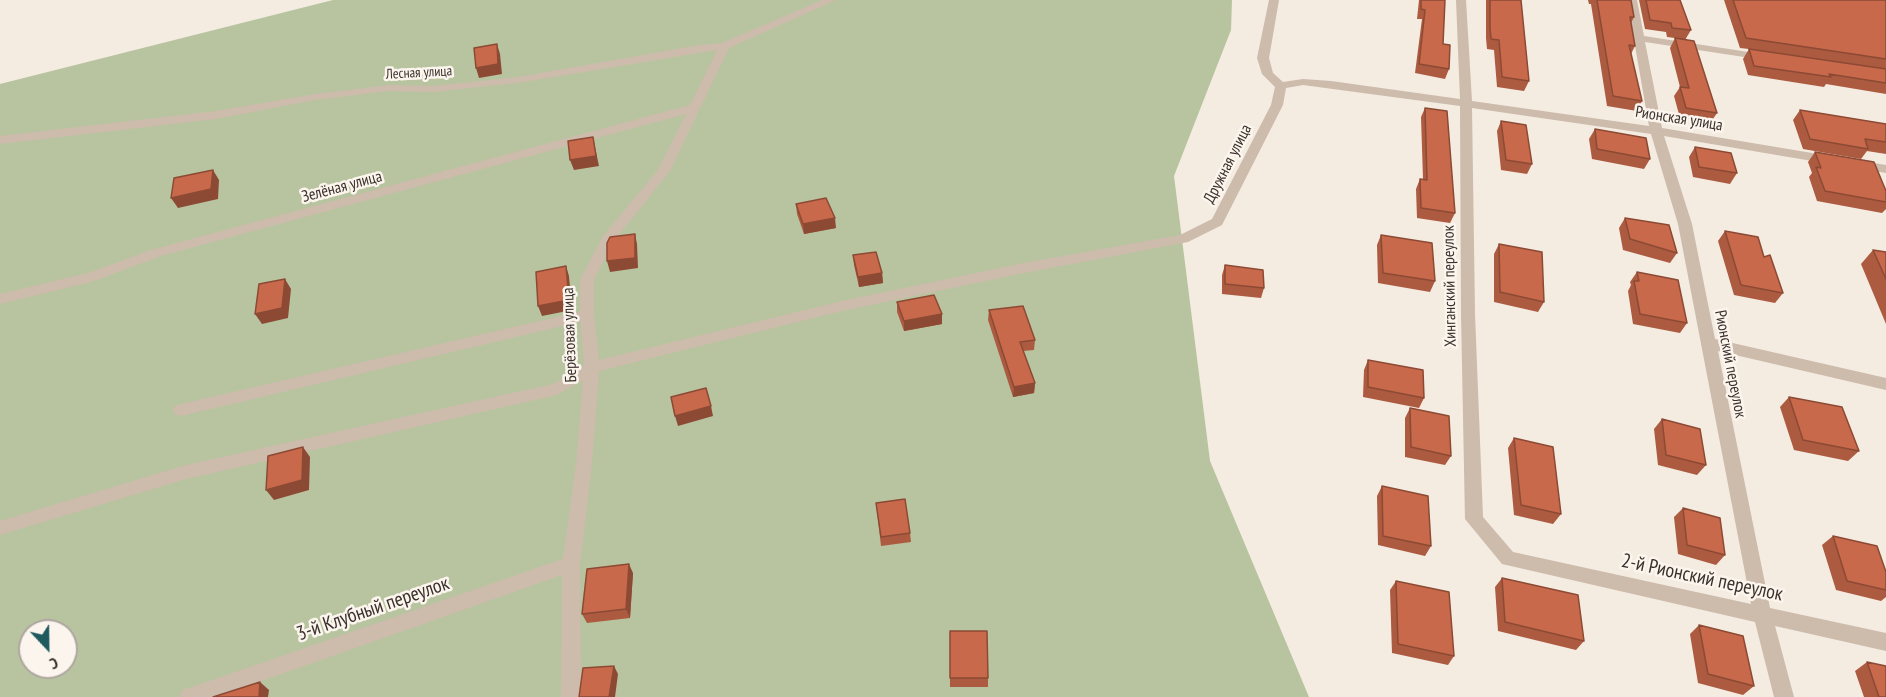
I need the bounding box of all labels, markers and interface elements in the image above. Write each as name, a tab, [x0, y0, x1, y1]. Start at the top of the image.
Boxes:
street label: Лесная улица	[385, 63, 453, 83]
street label: Рионская улица	[1634, 103, 1724, 135]
street label: Дружная улица	[1200, 121, 1256, 207]
street label: Зелёная улица	[300, 167, 384, 207]
street label: Хинганский переулок	[1439, 225, 1461, 347]
street label: Берёзовая улица	[559, 287, 581, 383]
street label: Рионский переулок	[1710, 309, 1750, 419]
street label: 2-й Рионский переулок	[1619, 549, 1785, 607]
street label: 3-й Клубный переулок	[294, 572, 452, 646]
north arrow	[18, 619, 78, 679]
text: С	[47, 653, 61, 674]

